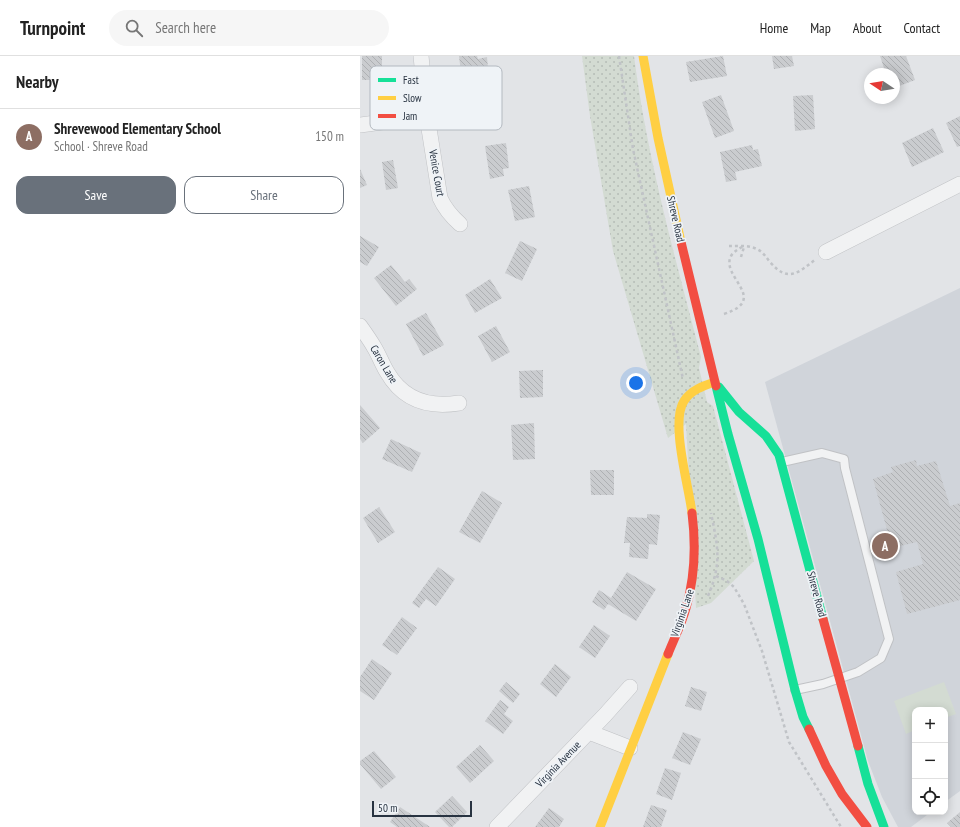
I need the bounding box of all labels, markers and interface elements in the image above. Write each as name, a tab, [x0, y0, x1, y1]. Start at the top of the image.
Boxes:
search box	[109, 10, 389, 46]
text: Turnpoint	[20, 16, 85, 40]
icon: search	[123, 17, 145, 39]
text: Search here	[155, 18, 216, 37]
text: Home	[760, 19, 788, 37]
text: Map	[810, 19, 831, 37]
text: About	[853, 19, 882, 37]
text: Contact	[904, 19, 940, 37]
legend	[370, 66, 502, 130]
north arrow	[864, 68, 900, 104]
text: Nearby	[16, 71, 59, 93]
text: Fast	[403, 73, 419, 87]
text: Slow	[403, 91, 422, 105]
text: Jam	[402, 109, 417, 123]
text: Shrevewood Elementary School	[54, 119, 221, 138]
text: A	[26, 128, 32, 145]
text: 150 m	[315, 128, 344, 145]
text: School · Shreve Road	[54, 138, 148, 155]
street label: Venice Court	[426, 147, 448, 198]
button: Save	[16, 176, 176, 214]
button: Share	[184, 176, 344, 214]
street label: Shreve Road	[664, 195, 688, 244]
street label: Caron Lane	[367, 342, 401, 386]
your location	[626, 373, 646, 393]
pin: A	[872, 531, 898, 561]
street label: Shreve Road	[804, 570, 830, 619]
street label: Virginia Lane	[667, 587, 697, 640]
map controls	[912, 707, 948, 815]
button: +	[912, 707, 948, 743]
street label: Virginia Avenue	[532, 738, 584, 791]
button: −	[912, 743, 948, 779]
button: locate	[912, 779, 948, 815]
scale bar	[372, 799, 472, 818]
text: 50 m	[378, 801, 397, 815]

